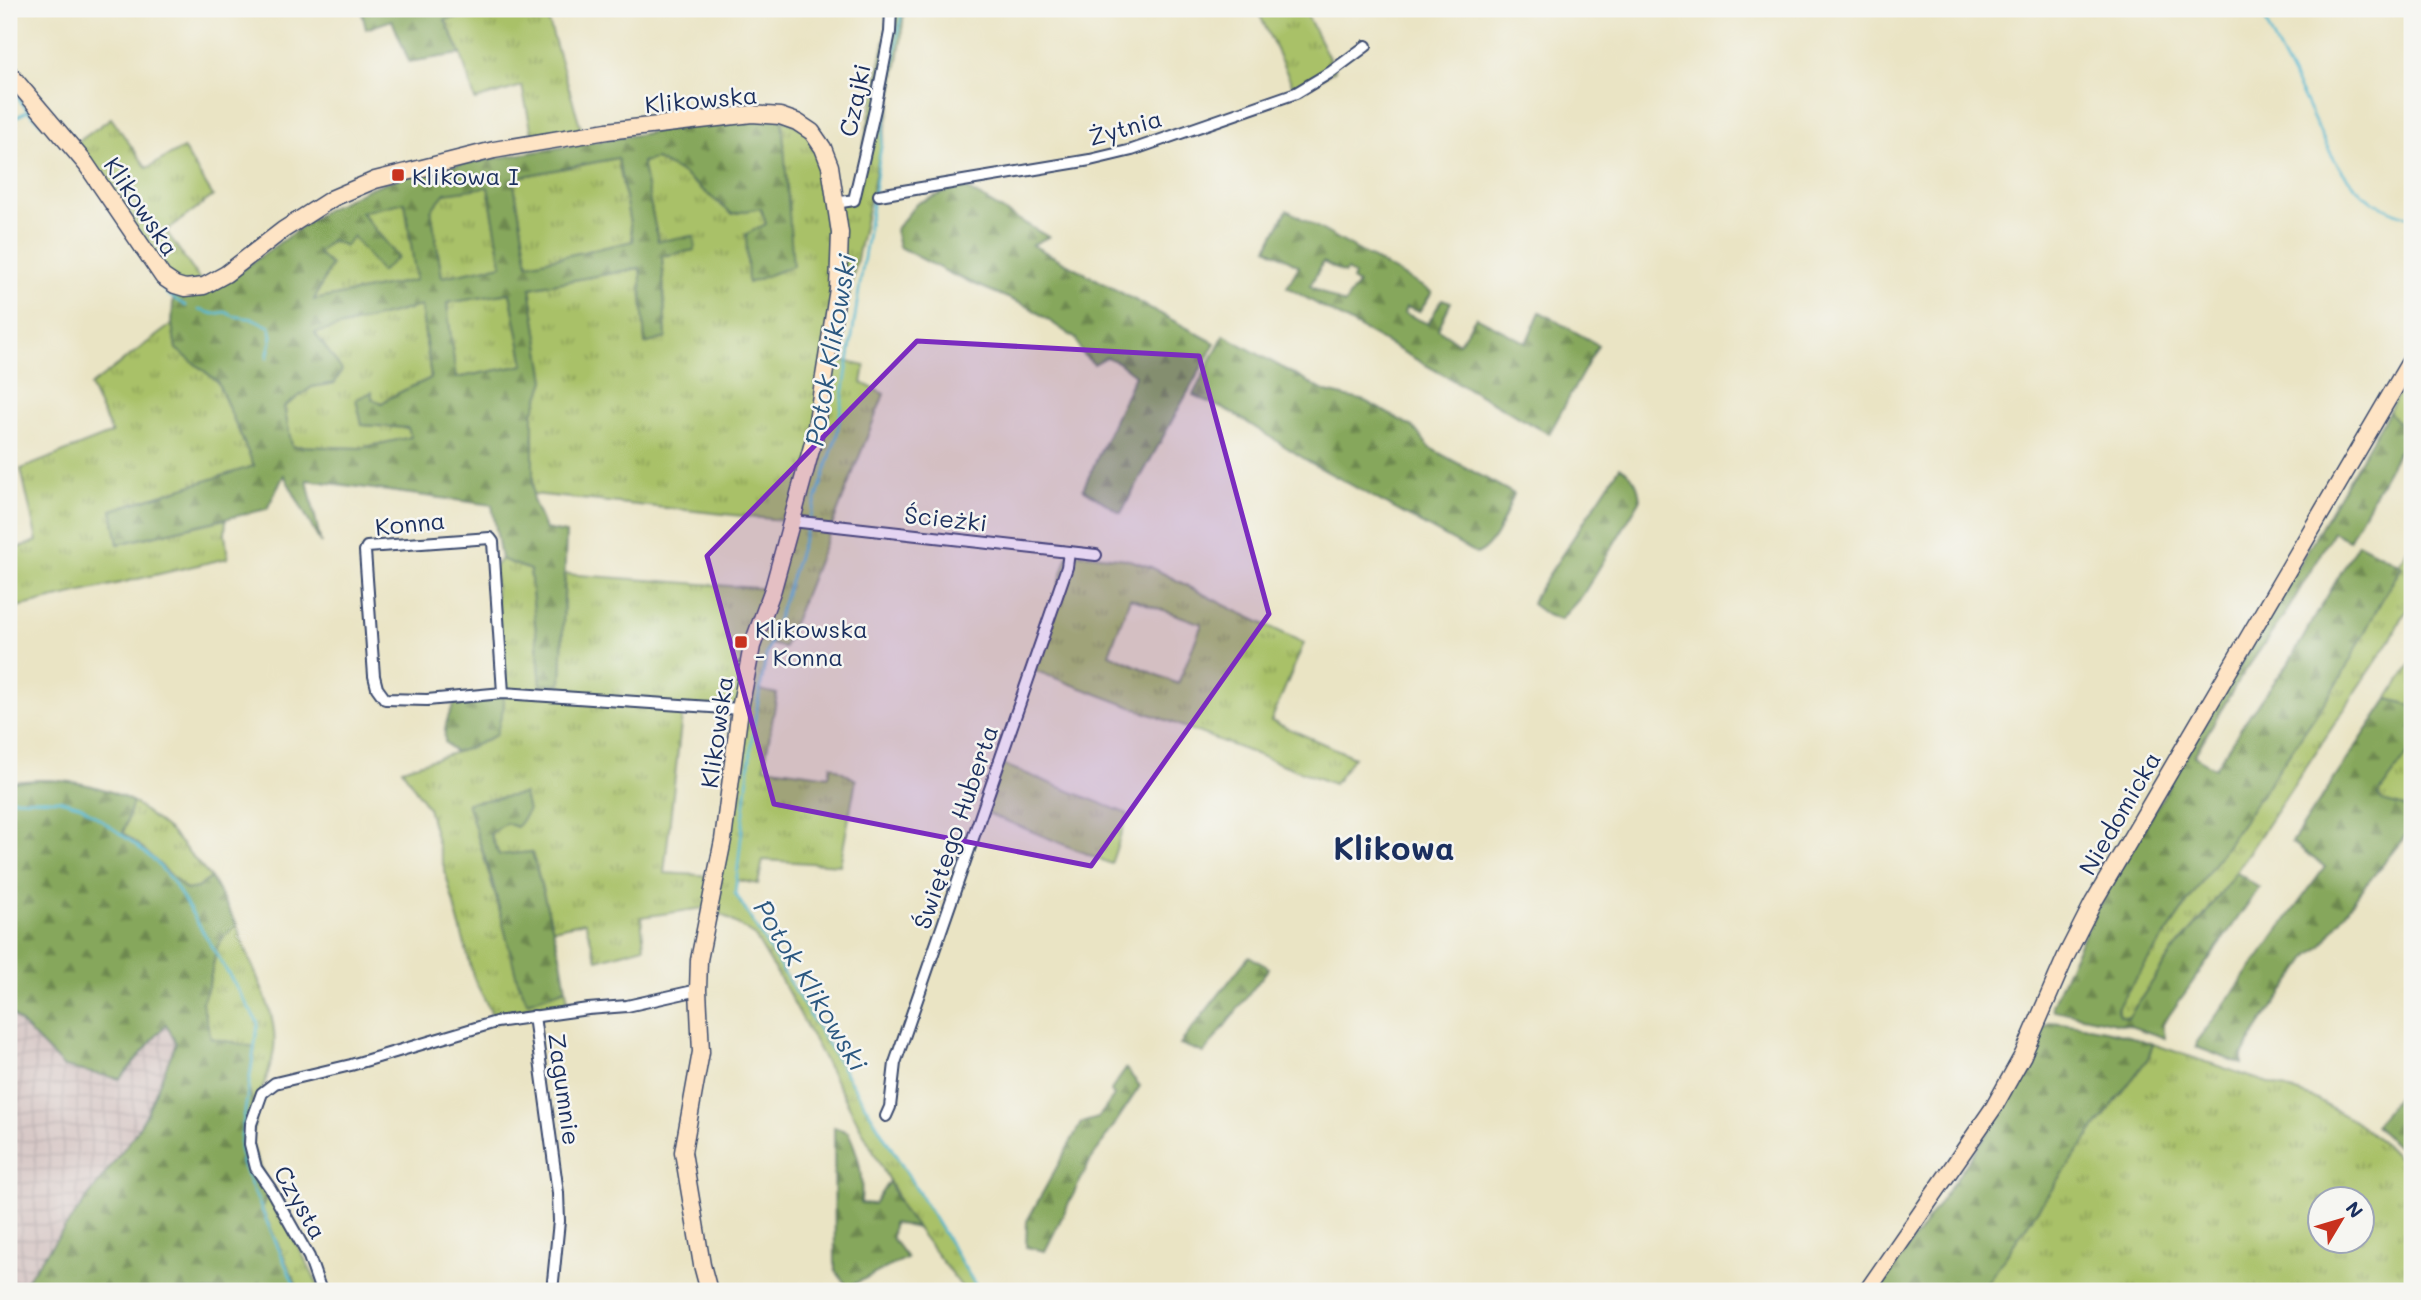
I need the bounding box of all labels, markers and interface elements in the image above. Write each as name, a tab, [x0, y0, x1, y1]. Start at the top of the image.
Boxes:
street label: Czajki	[831, 61, 877, 139]
street label: Klikowska	[643, 79, 759, 119]
street label: Żytnia	[1085, 102, 1165, 152]
street label: Klikowska	[98, 151, 186, 261]
place label: Klikowa I	[412, 160, 519, 191]
marker: Klikowa I	[390, 167, 406, 183]
water label: Potok Klikowski	[796, 251, 864, 449]
street label: Ścieżki	[903, 498, 989, 538]
street label: Konna	[373, 504, 447, 542]
place label: Klikowska - Konna	[755, 613, 868, 672]
marker: Klikowska - Konna	[733, 634, 749, 650]
street label: Klikowska	[693, 674, 739, 790]
street label: Świętego Huberta	[906, 721, 1004, 933]
street label: Niedomicka	[2071, 746, 2167, 880]
district label: Klikowa	[1333, 826, 1455, 868]
water label: Potok Klikowski	[746, 893, 876, 1077]
street label: Zagumnie	[542, 1031, 588, 1147]
street label: Czysta	[268, 1160, 334, 1244]
north arrow	[2306, 1184, 2376, 1254]
text: N	[2341, 1196, 2369, 1223]

